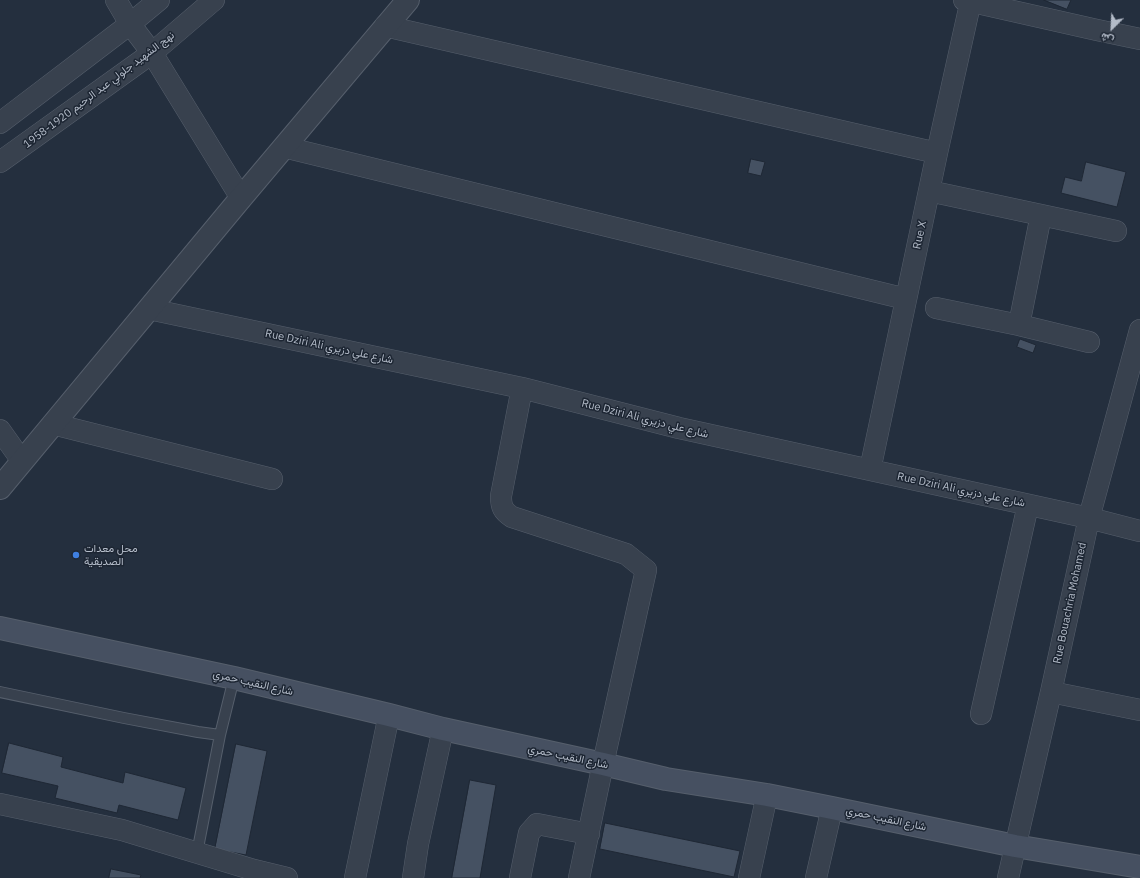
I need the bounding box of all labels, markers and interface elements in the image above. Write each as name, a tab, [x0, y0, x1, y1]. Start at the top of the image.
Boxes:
north arrow	[1092, 8, 1132, 48]
street label: نهج الشهيد جلولي عبد الرحيم 1920-1958	[21, 29, 177, 151]
text: ش	[1098, 30, 1116, 48]
street label: Rue X	[911, 220, 929, 250]
street label: Rue Dziri Ali شارع علي دزيري	[264, 327, 394, 367]
street label: Rue Dziri Ali شارع علي دزيري	[580, 397, 710, 441]
street label: Rue Dziri Ali شارع علي دزيري	[896, 470, 1026, 510]
street label: Rue Bouachria Mohamed	[1051, 541, 1089, 665]
place label: محل معدات الصديقية	[84, 542, 138, 568]
marker: محل معدات الصديقية	[71, 550, 81, 560]
street label: شارع النقيب حمري	[212, 667, 294, 699]
street label: شارع النقيب حمري	[526, 742, 610, 772]
street label: شارع النقيب حمري	[844, 804, 928, 834]

